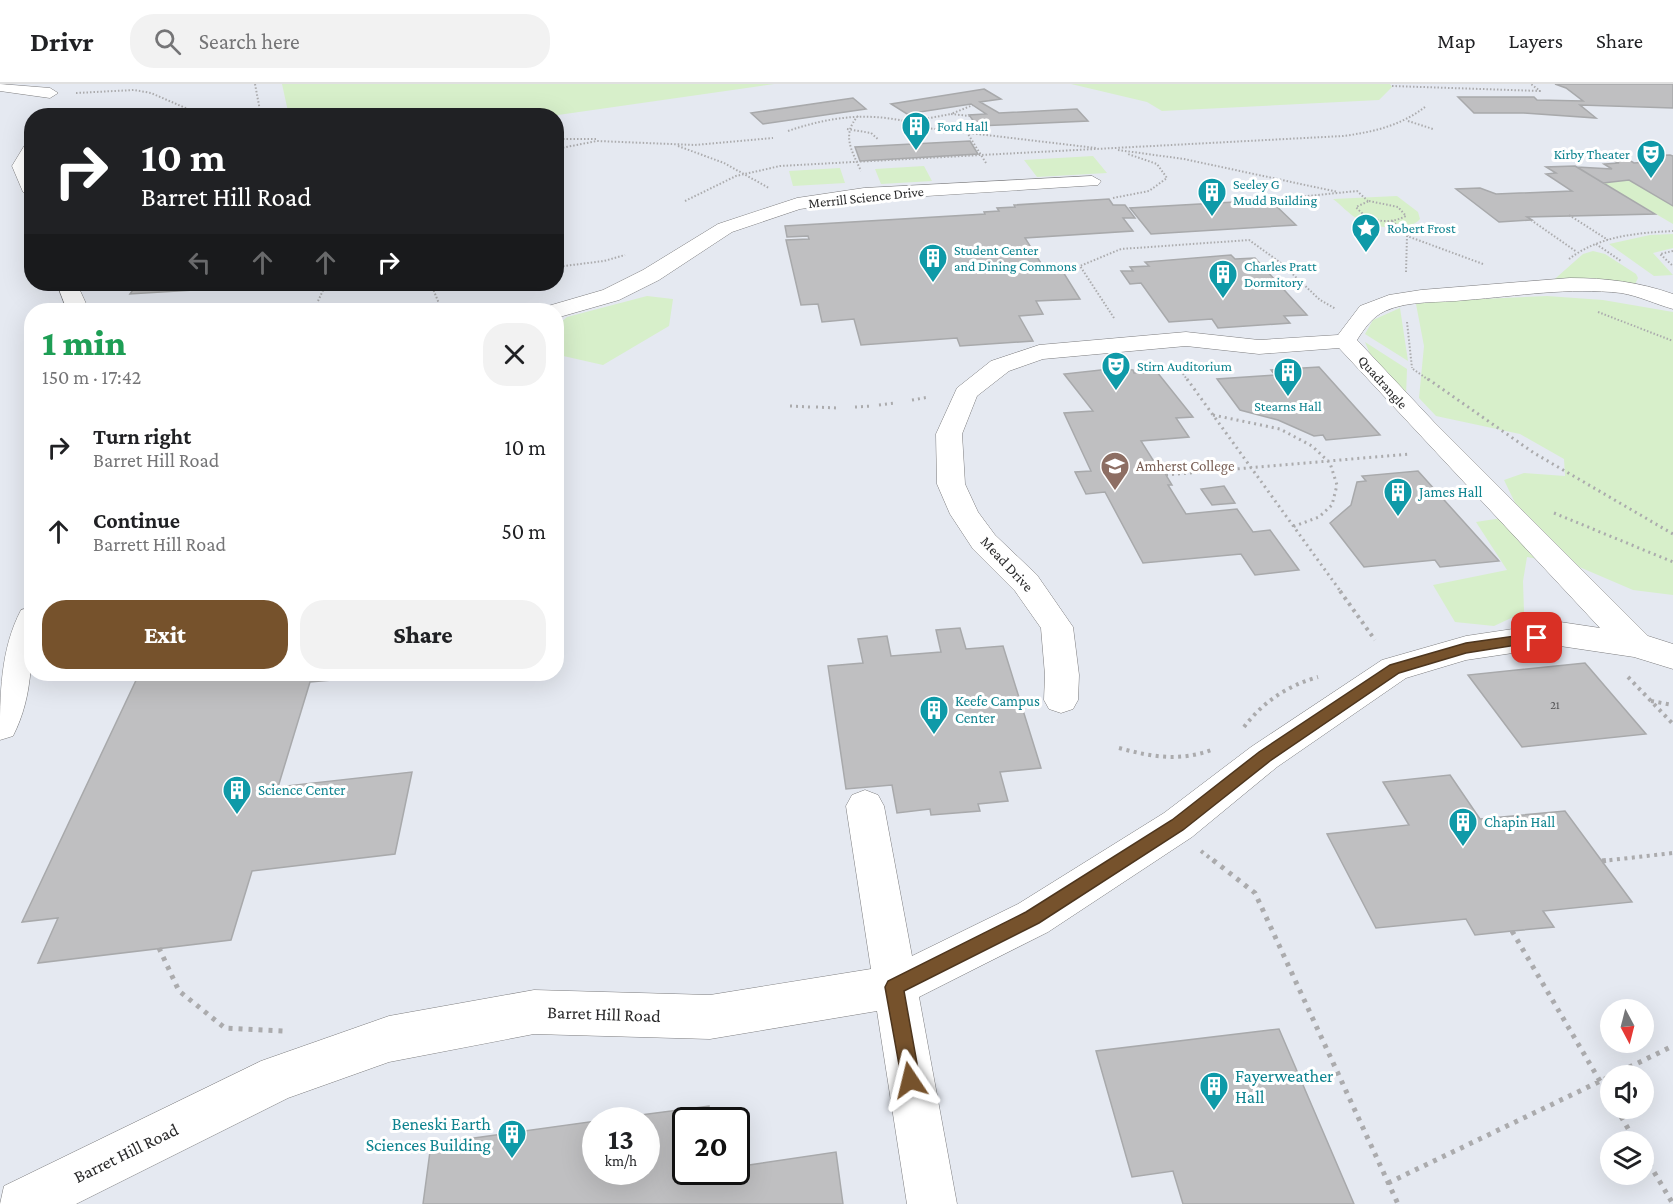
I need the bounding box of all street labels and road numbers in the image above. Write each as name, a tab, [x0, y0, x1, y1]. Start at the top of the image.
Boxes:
street label: Merrill Science Drive	[807, 183, 925, 211]
street label: Quadrangle	[1355, 352, 1411, 412]
street label: Mead Drive	[978, 533, 1037, 595]
street label: Barret Hill Road	[547, 1002, 662, 1026]
street label: Barret Hill Road	[71, 1119, 182, 1187]

